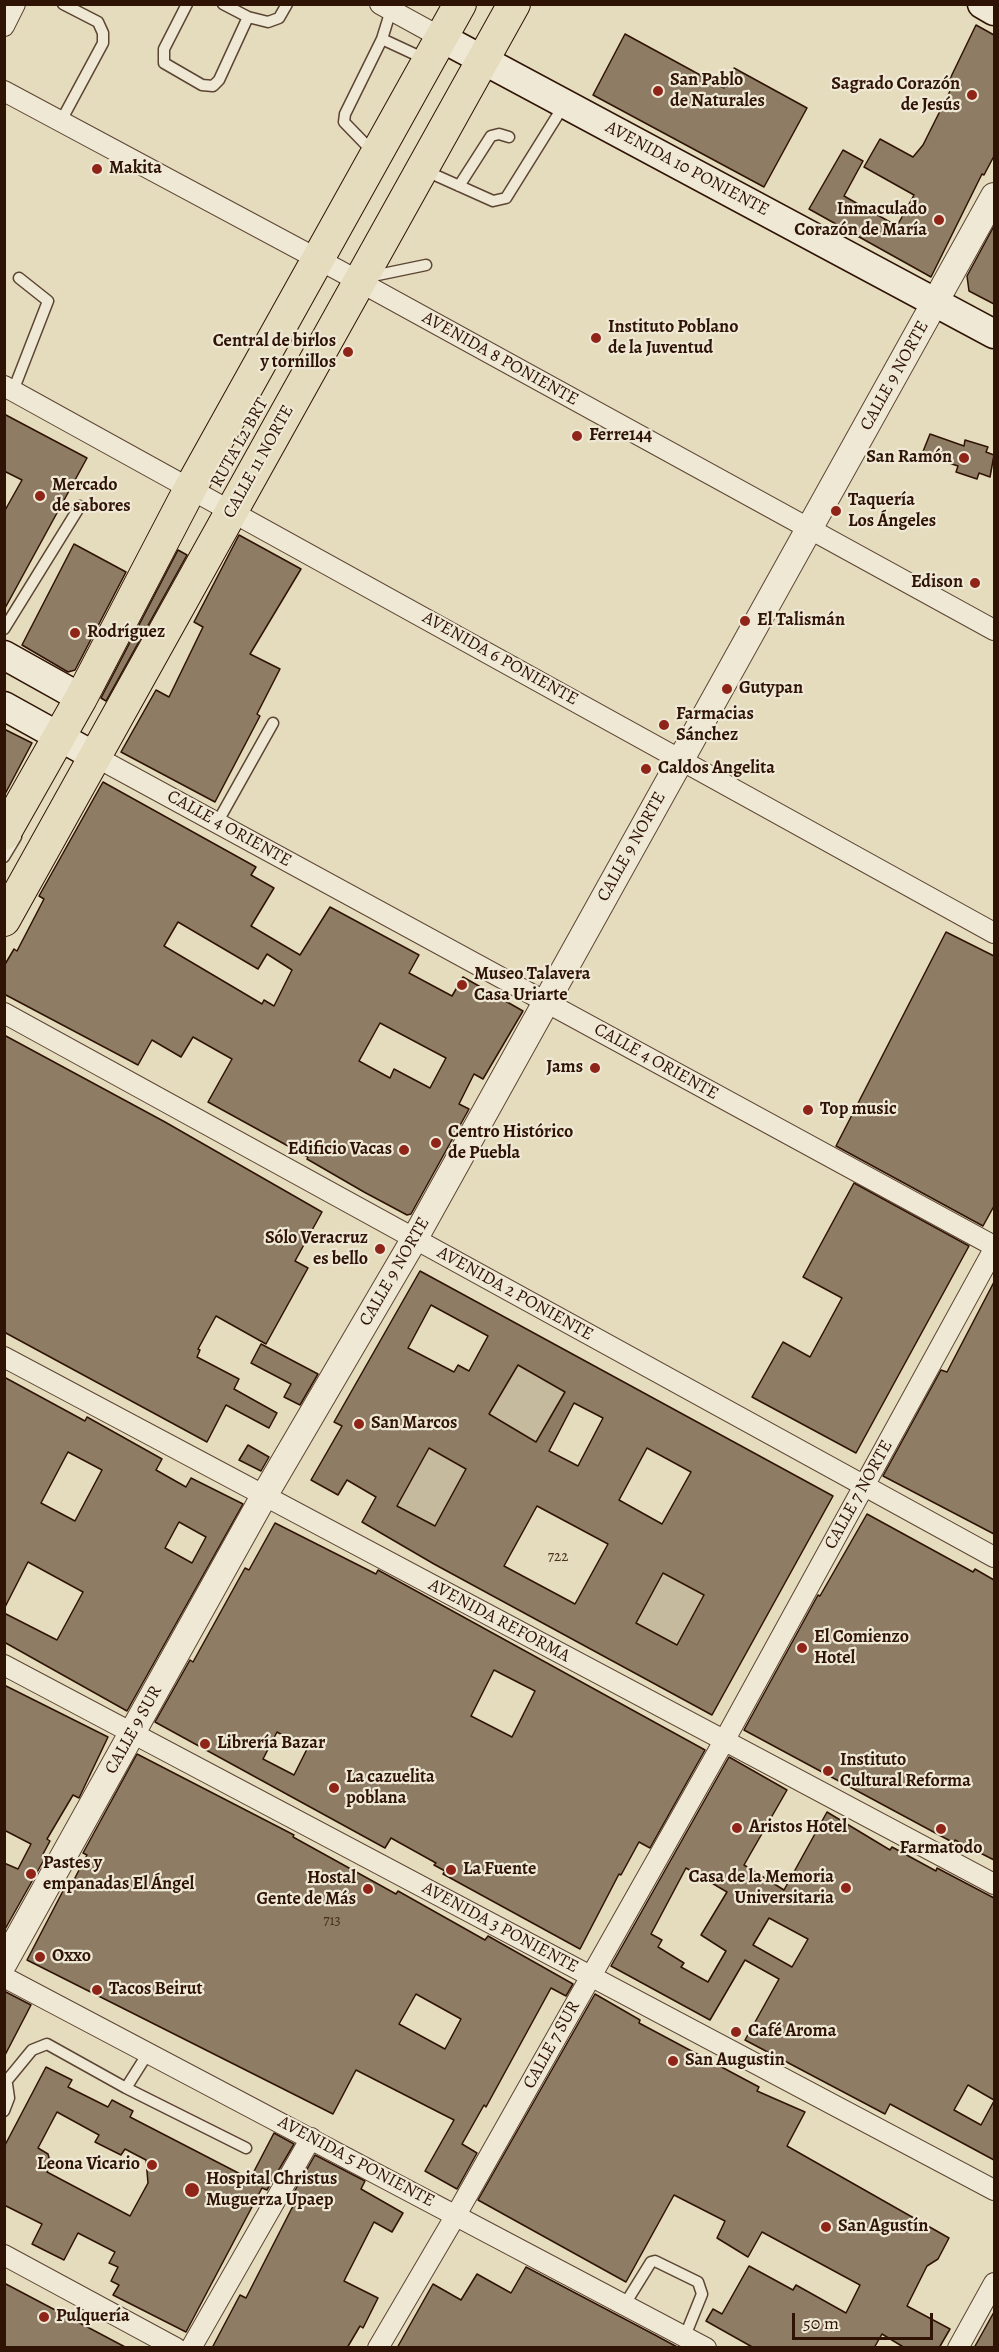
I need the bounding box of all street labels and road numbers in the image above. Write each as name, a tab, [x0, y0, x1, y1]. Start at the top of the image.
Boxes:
street label: AVENIDA 10 PONIENTE	[602, 117, 772, 221]
street label: AVENIDA 8 PONIENTE	[418, 307, 582, 411]
street label: CALLE 9 NORTE	[856, 317, 934, 435]
street label: RUTA L2 BRT	[207, 394, 273, 492]
street label: CALLE 11 NORTE	[219, 402, 299, 522]
street label: AVENIDA 6 PONIENTE	[418, 607, 582, 711]
street label: CALLE 4 ORIENTE	[163, 786, 295, 872]
street label: CALLE 9 NORTE	[593, 788, 671, 906]
street label: CALLE 4 ORIENTE	[590, 1019, 722, 1105]
street label: CALLE 9 NORTE	[355, 1214, 435, 1330]
street label: AVENIDA 2 PONIENTE	[433, 1242, 597, 1346]
street label: CALLE 7 NORTE	[820, 1437, 898, 1553]
street label: AVENIDA REFORMA	[425, 1575, 573, 1667]
street label: CALLE 9 SUR	[101, 1682, 167, 1778]
street label: AVENIDA 3 PONIENTE	[418, 1878, 582, 1978]
street label: CALLE 7 SUR	[519, 1997, 585, 2093]
street label: AVENIDA 5 PONIENTE	[274, 2112, 438, 2212]

